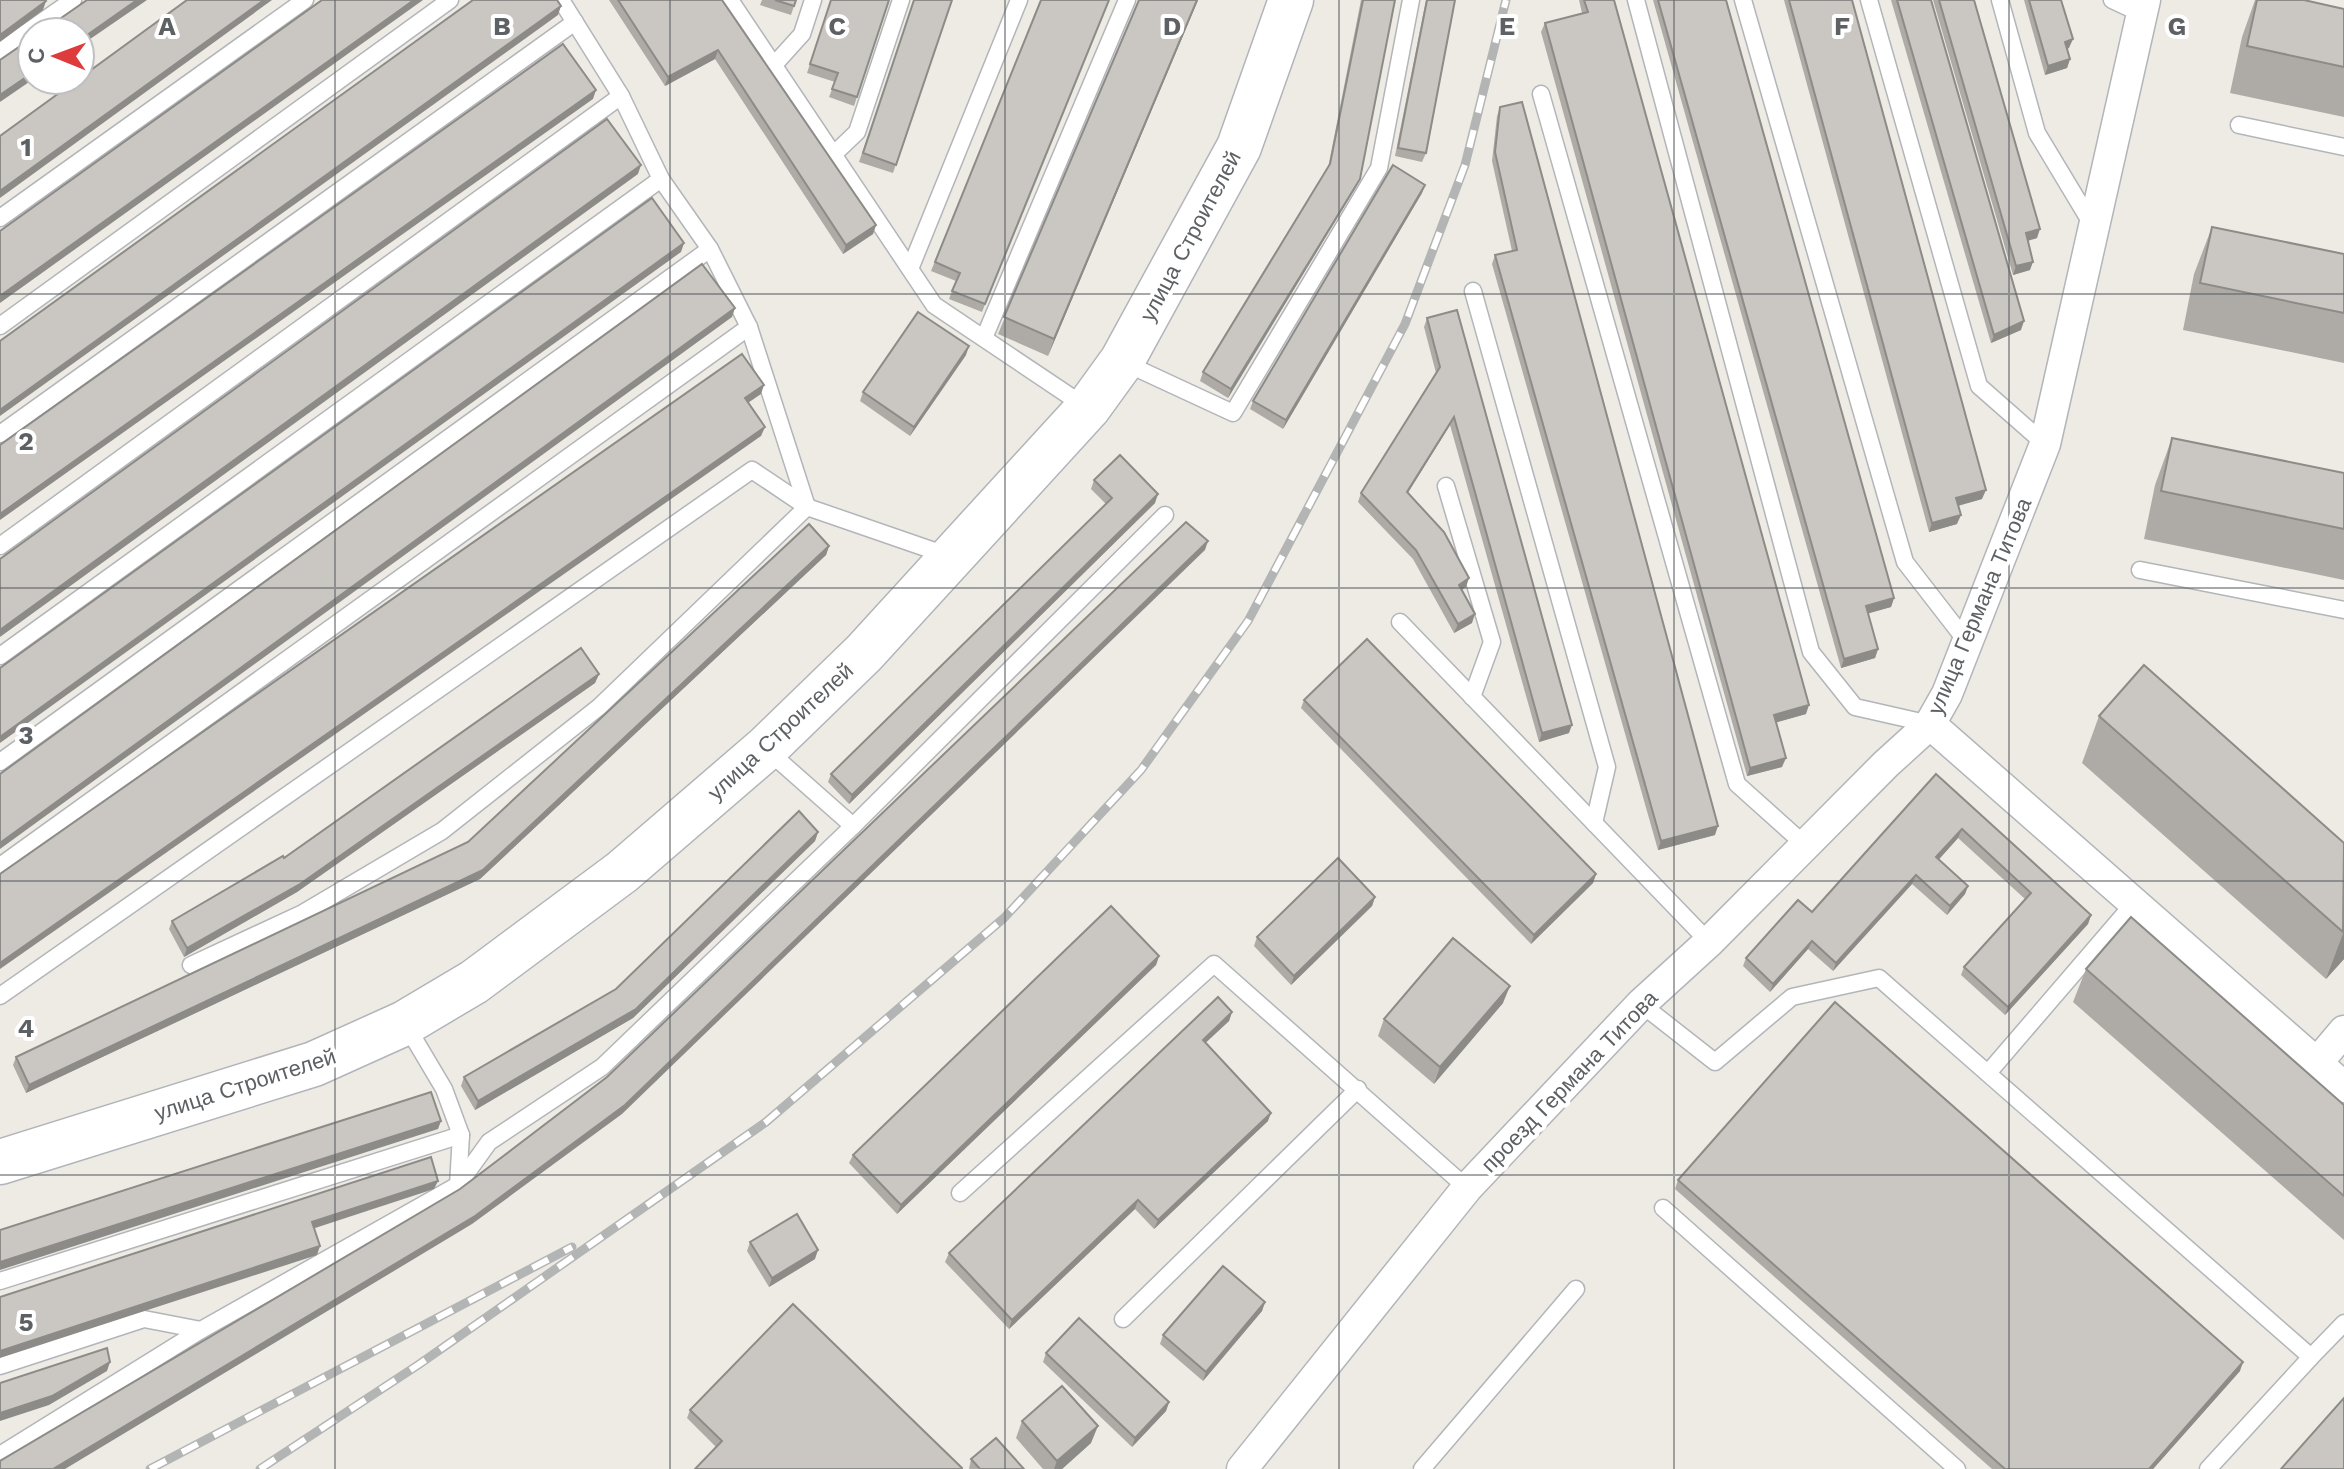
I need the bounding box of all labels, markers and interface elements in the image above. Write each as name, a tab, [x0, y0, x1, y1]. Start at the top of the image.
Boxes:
text: A	[158, 11, 176, 41]
text: B	[493, 11, 511, 41]
text: C	[828, 11, 846, 41]
text: D	[1163, 11, 1181, 41]
text: E	[1499, 11, 1515, 41]
text: F	[1834, 11, 1850, 41]
text: G	[2168, 11, 2186, 41]
north arrow	[16, 16, 96, 96]
text: С	[24, 47, 49, 64]
text: 1	[20, 132, 32, 162]
street label: улица Строителей	[1135, 147, 1246, 326]
text: 2	[18, 426, 34, 456]
street label: улица Германа Титова	[1923, 494, 2037, 718]
street label: улица Строителей	[703, 658, 858, 805]
text: 3	[18, 720, 34, 750]
street label: проезд Германа Титова	[1476, 985, 1663, 1177]
text: 4	[18, 1013, 35, 1043]
street label: улица Строителей	[151, 1043, 339, 1126]
text: 5	[18, 1307, 34, 1337]

